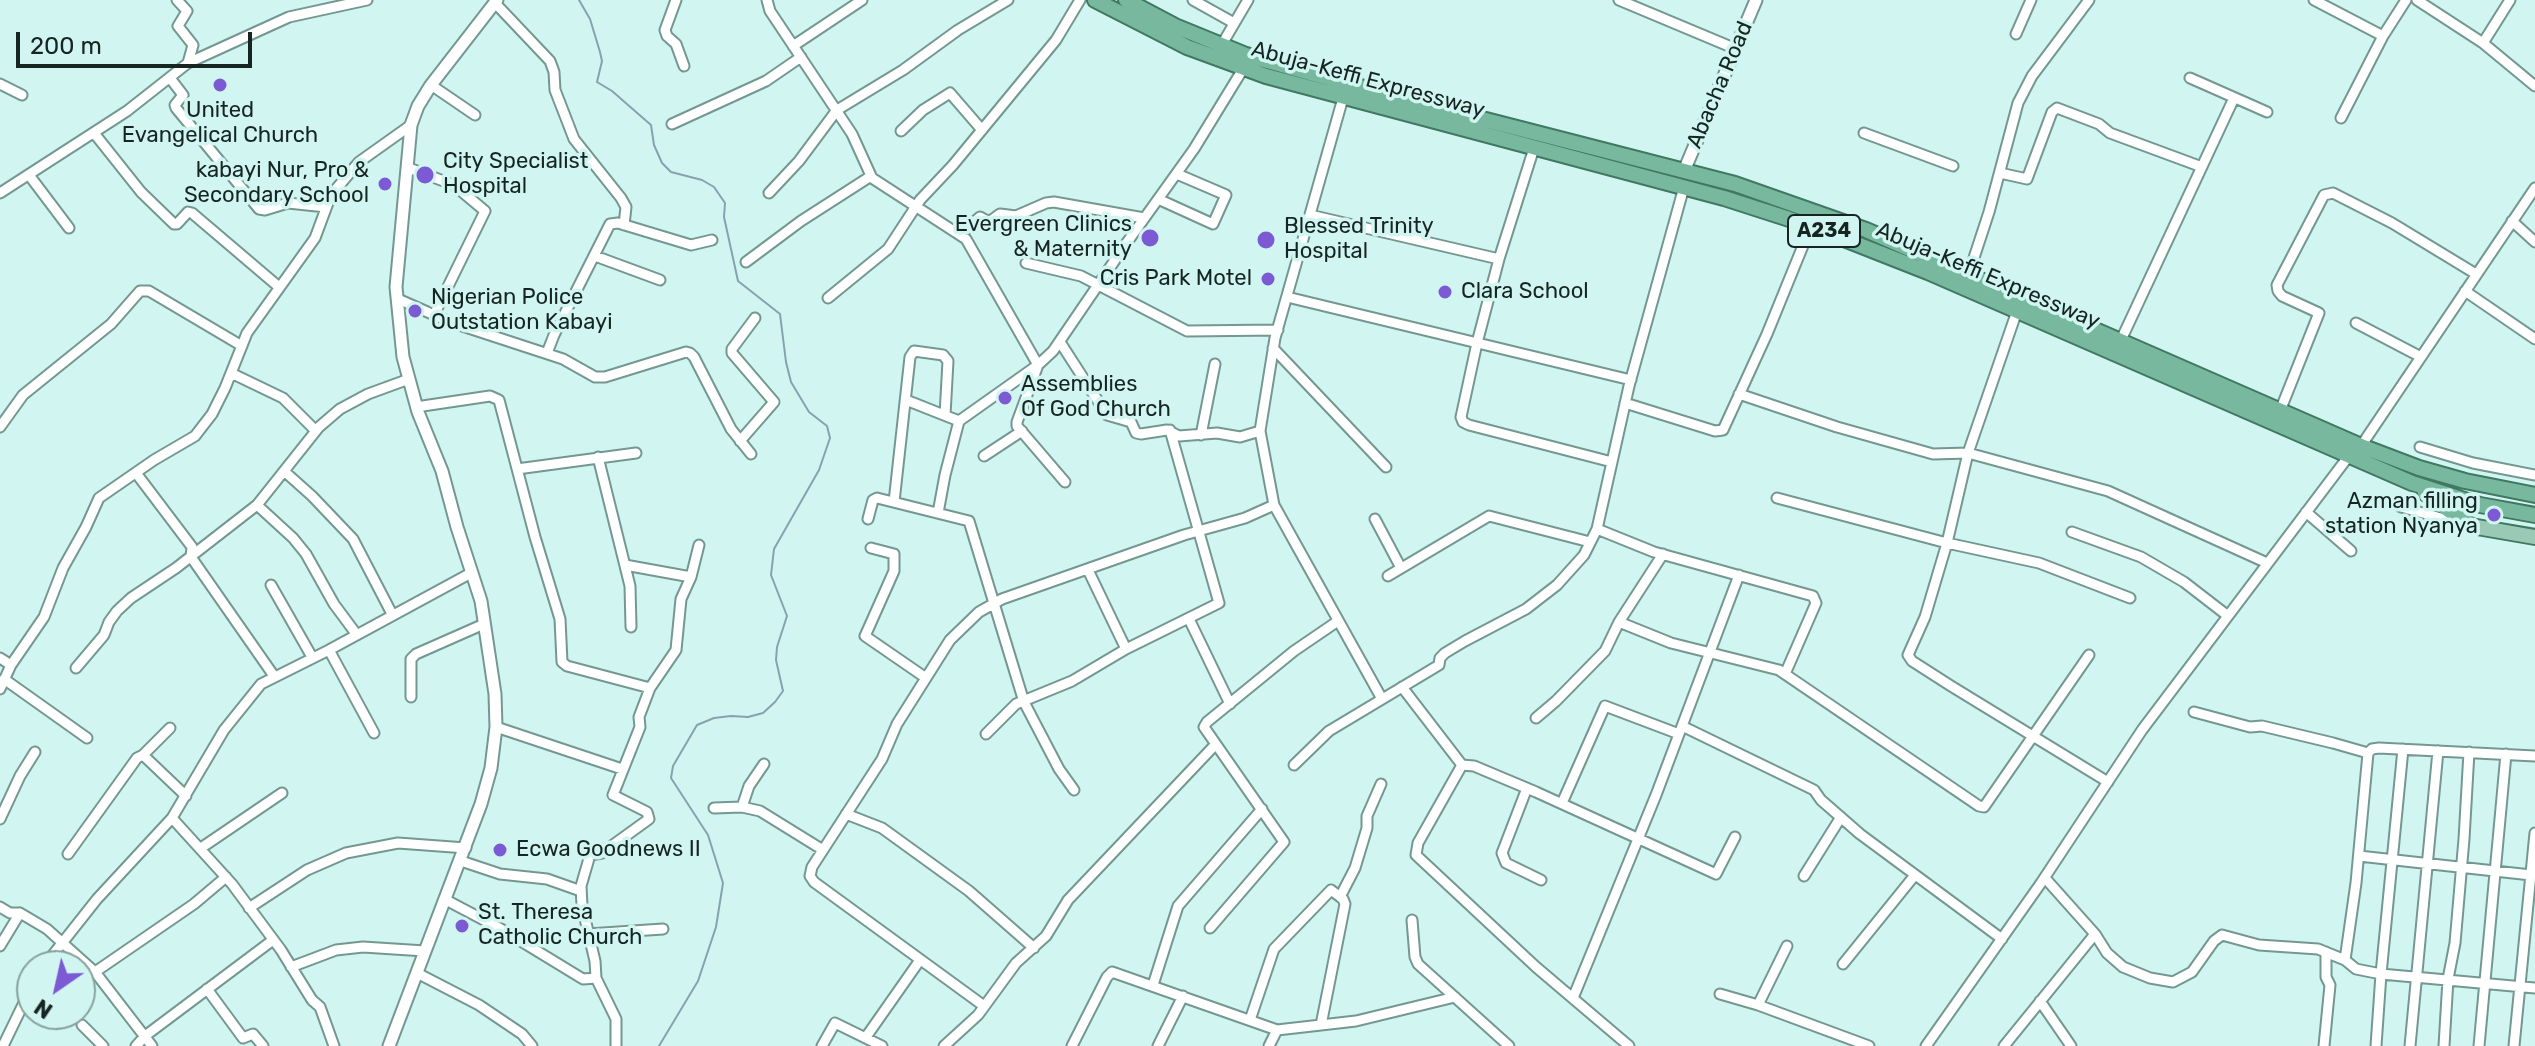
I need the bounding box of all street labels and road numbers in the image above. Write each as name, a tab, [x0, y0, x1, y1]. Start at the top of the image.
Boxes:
street label: Abacha Road	[1681, 18, 1759, 152]
street label: Abuja-Keffi Expressway	[1248, 36, 1488, 124]
road number: A234	[1788, 215, 1860, 247]
street label: Abuja-Keffi Expressway	[1872, 217, 2104, 335]

